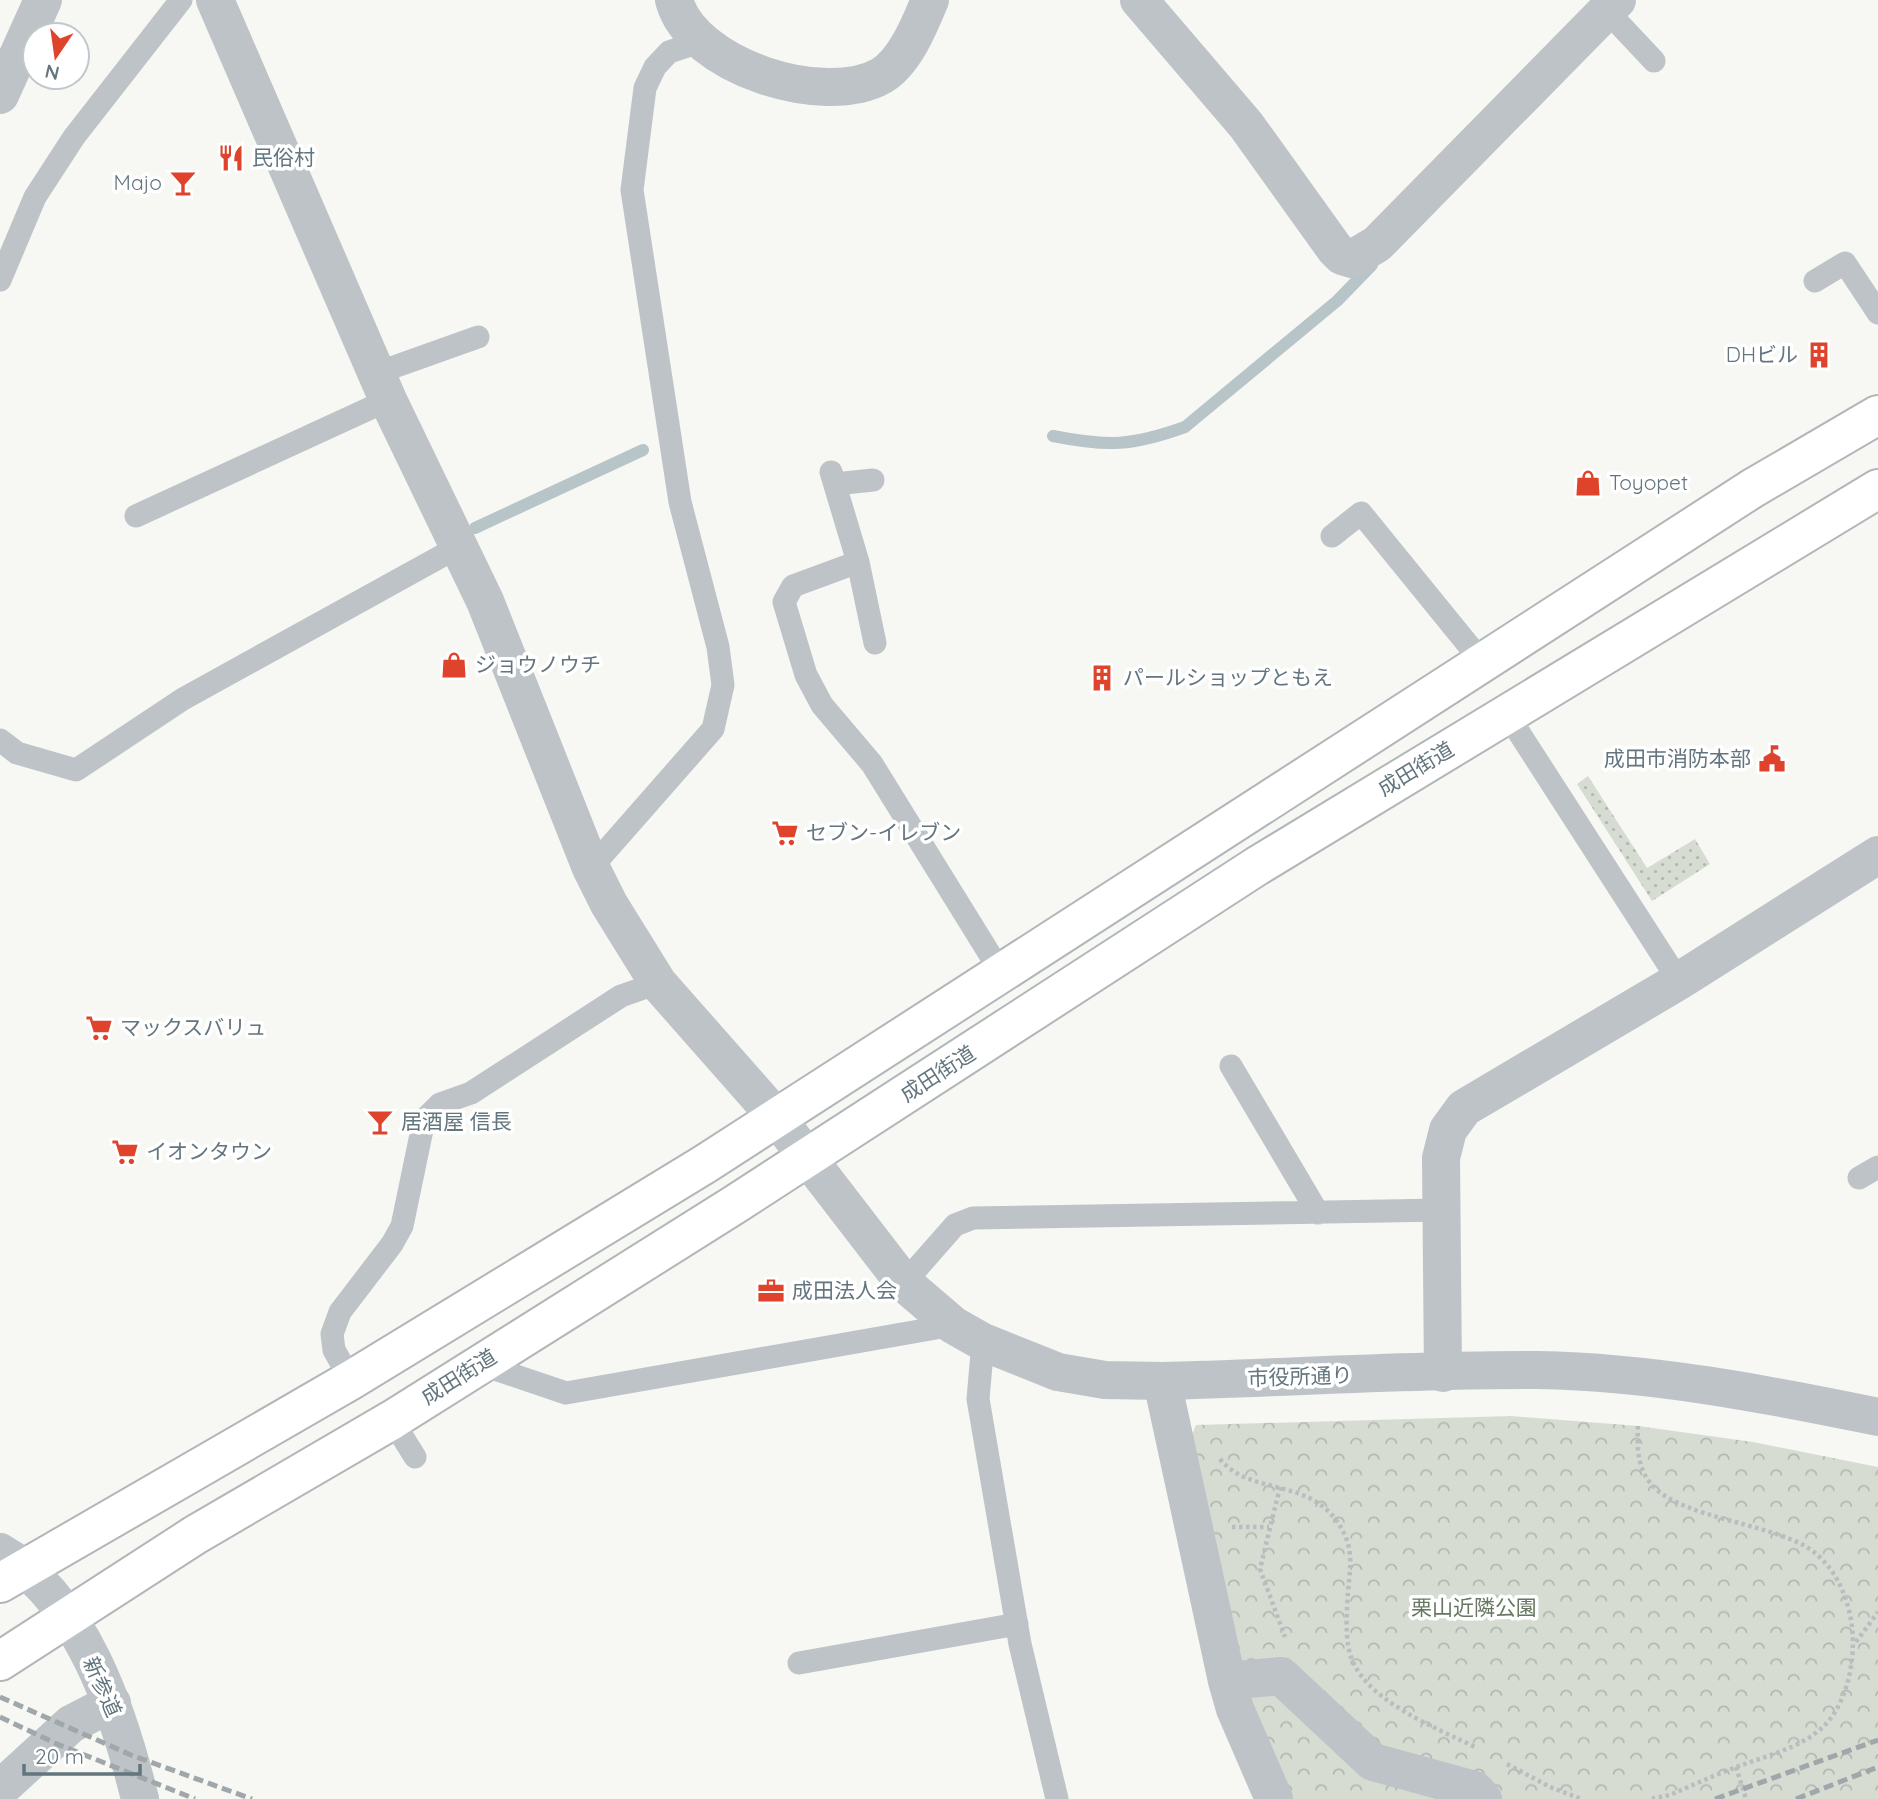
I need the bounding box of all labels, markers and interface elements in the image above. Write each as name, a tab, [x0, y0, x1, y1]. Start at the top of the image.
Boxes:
north arrow	[21, 21, 91, 91]
text: N	[43, 59, 62, 86]
restaurant icon: 民俗村	[216, 143, 246, 173]
place label: 民俗村	[252, 144, 315, 170]
bar icon: Majo	[168, 168, 198, 198]
place label: Majo	[114, 169, 162, 195]
building icon: DHビル	[1804, 340, 1834, 370]
place label: DHビル	[1726, 341, 1798, 367]
shop icon: Toyopet	[1573, 468, 1603, 498]
place label: Toyopet	[1609, 469, 1688, 495]
shop icon: ジョウノウチ	[439, 650, 469, 680]
place label: ジョウノウチ	[475, 651, 601, 677]
building icon: パールショップともえ	[1087, 663, 1117, 693]
place label: パールショップともえ	[1123, 664, 1333, 690]
street label: 成田街道	[1373, 735, 1458, 801]
public building icon: 成田市消防本部	[1757, 744, 1787, 774]
place label: 成田市消防本部	[1604, 745, 1751, 771]
supermarket icon: セブン-イレブン	[770, 818, 800, 848]
place label: セブン-イレブン	[806, 819, 961, 845]
supermarket icon: マックスバリュ	[84, 1013, 114, 1043]
place label: マックスバリュ	[120, 1014, 266, 1040]
street label: 成田街道	[895, 1039, 980, 1107]
bar icon: 居酒屋 信長	[365, 1107, 395, 1137]
place label: 居酒屋 信長	[401, 1108, 512, 1134]
supermarket icon: イオンタウン	[110, 1137, 140, 1167]
place label: イオンタウン	[146, 1138, 272, 1164]
office icon: 成田法人会	[756, 1276, 786, 1306]
place label: 成田法人会	[792, 1277, 897, 1303]
street label: 成田街道	[416, 1343, 501, 1409]
street label: 市役所通り	[1247, 1361, 1353, 1391]
park label: 栗山近隣公園	[1411, 1594, 1537, 1620]
street label: 新参道	[78, 1653, 128, 1721]
scale bar	[24, 1732, 140, 1776]
text: 20 m	[35, 1743, 84, 1769]

